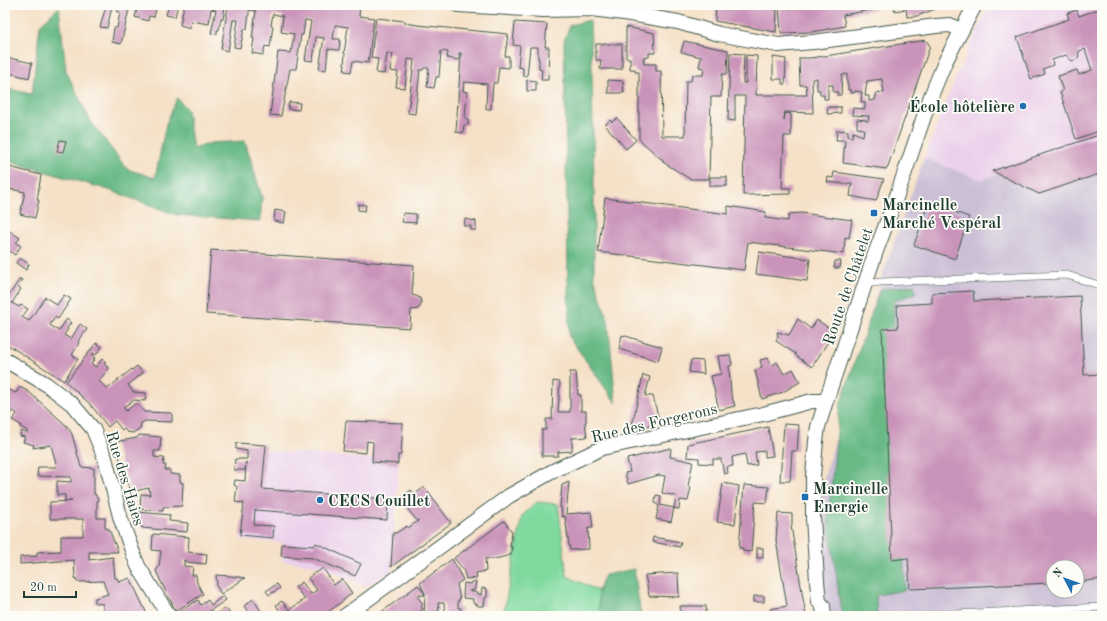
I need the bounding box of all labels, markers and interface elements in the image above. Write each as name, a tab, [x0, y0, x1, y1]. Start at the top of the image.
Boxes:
place label: École hôtelière	[909, 96, 1015, 116]
marker: École hôtelière	[1018, 101, 1028, 111]
place label: Marcinelle Marché Vespéral	[882, 198, 1001, 232]
marker: Marcinelle Marché Vespéral	[869, 208, 879, 218]
street label: Route de Châtelet	[821, 225, 877, 347]
street label: Rue des Forgerons	[590, 402, 719, 446]
street label: Rue des Haies	[102, 429, 146, 528]
place label: Marcinelle Energie	[813, 482, 888, 516]
marker: Marcinelle Energie	[800, 492, 810, 502]
place label: CECS Couillet	[328, 494, 430, 510]
marker: CECS Couillet	[315, 495, 325, 505]
north arrow	[1045, 559, 1085, 599]
text: N	[1052, 566, 1066, 580]
scale bar	[24, 573, 76, 599]
text: 20 m	[30, 582, 57, 594]

